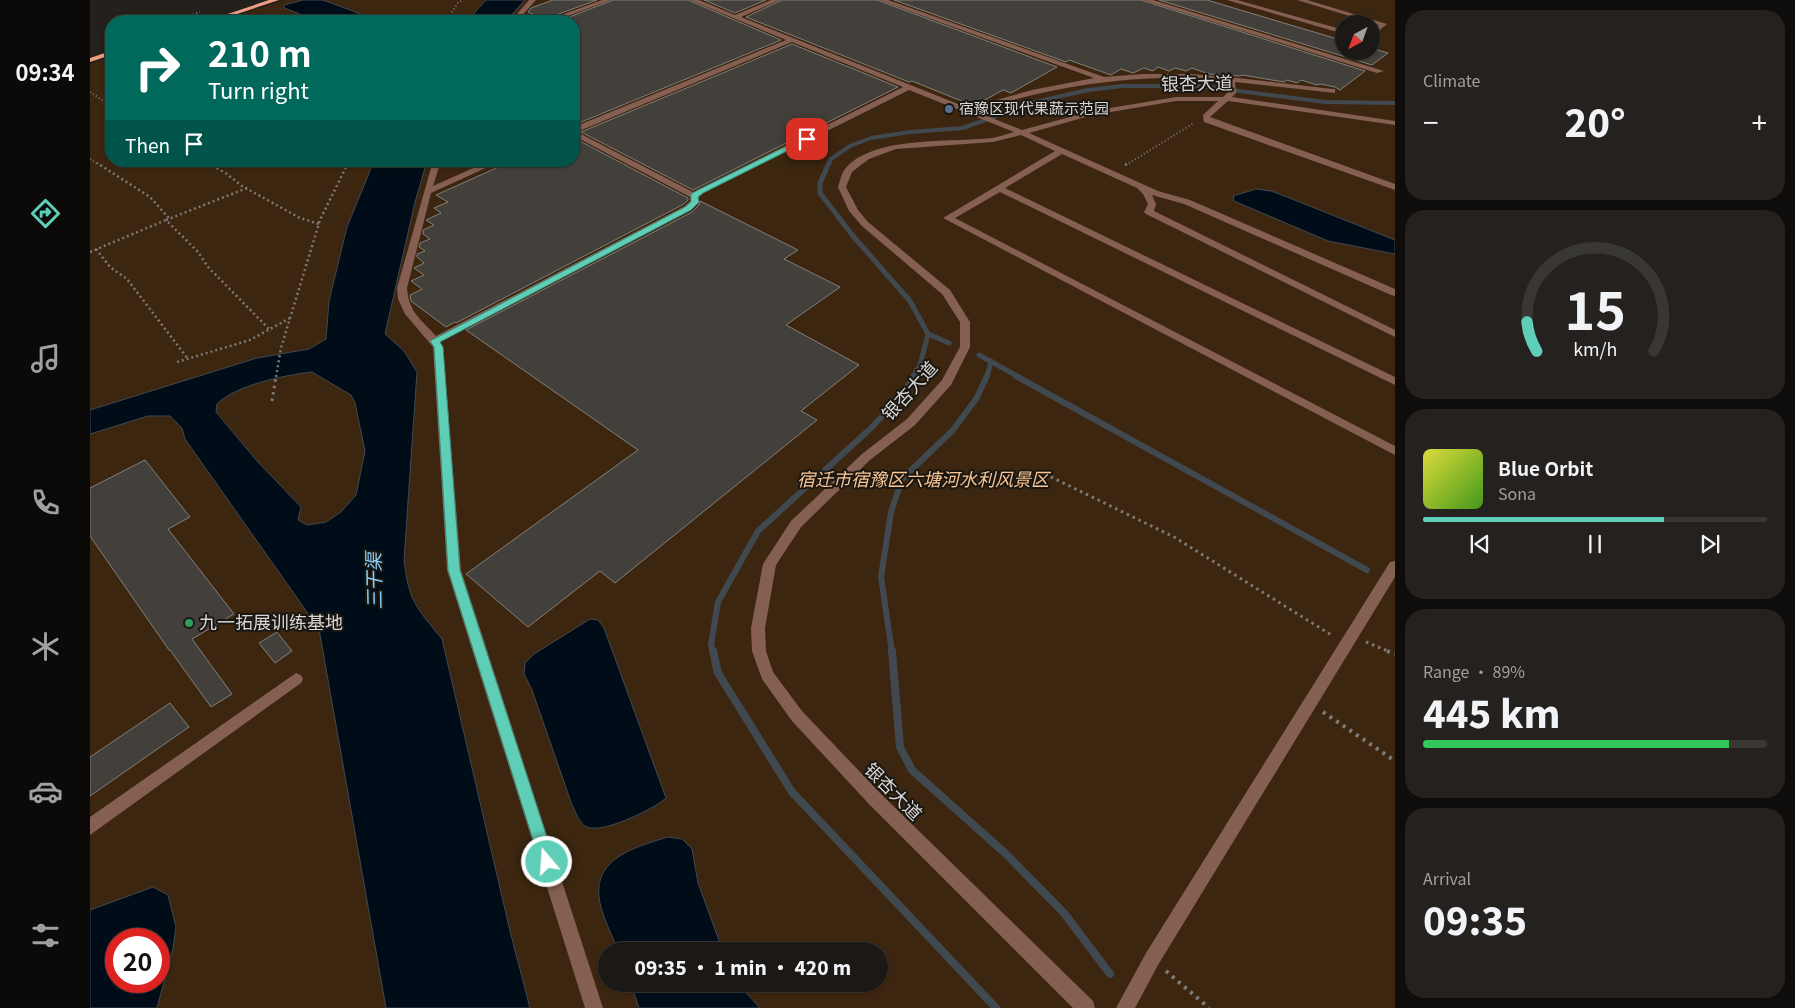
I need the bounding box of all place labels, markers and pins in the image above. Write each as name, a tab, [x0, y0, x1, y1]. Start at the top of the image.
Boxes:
place label: 宿豫区现代果蔬示范园	[959, 97, 1109, 118]
marker: 宿豫区现代果蔬示范园	[943, 103, 955, 115]
pin	[786, 118, 828, 160]
place label: 九一拓展训练基地	[199, 608, 343, 634]
marker: 九一拓展训练基地	[183, 617, 195, 629]

